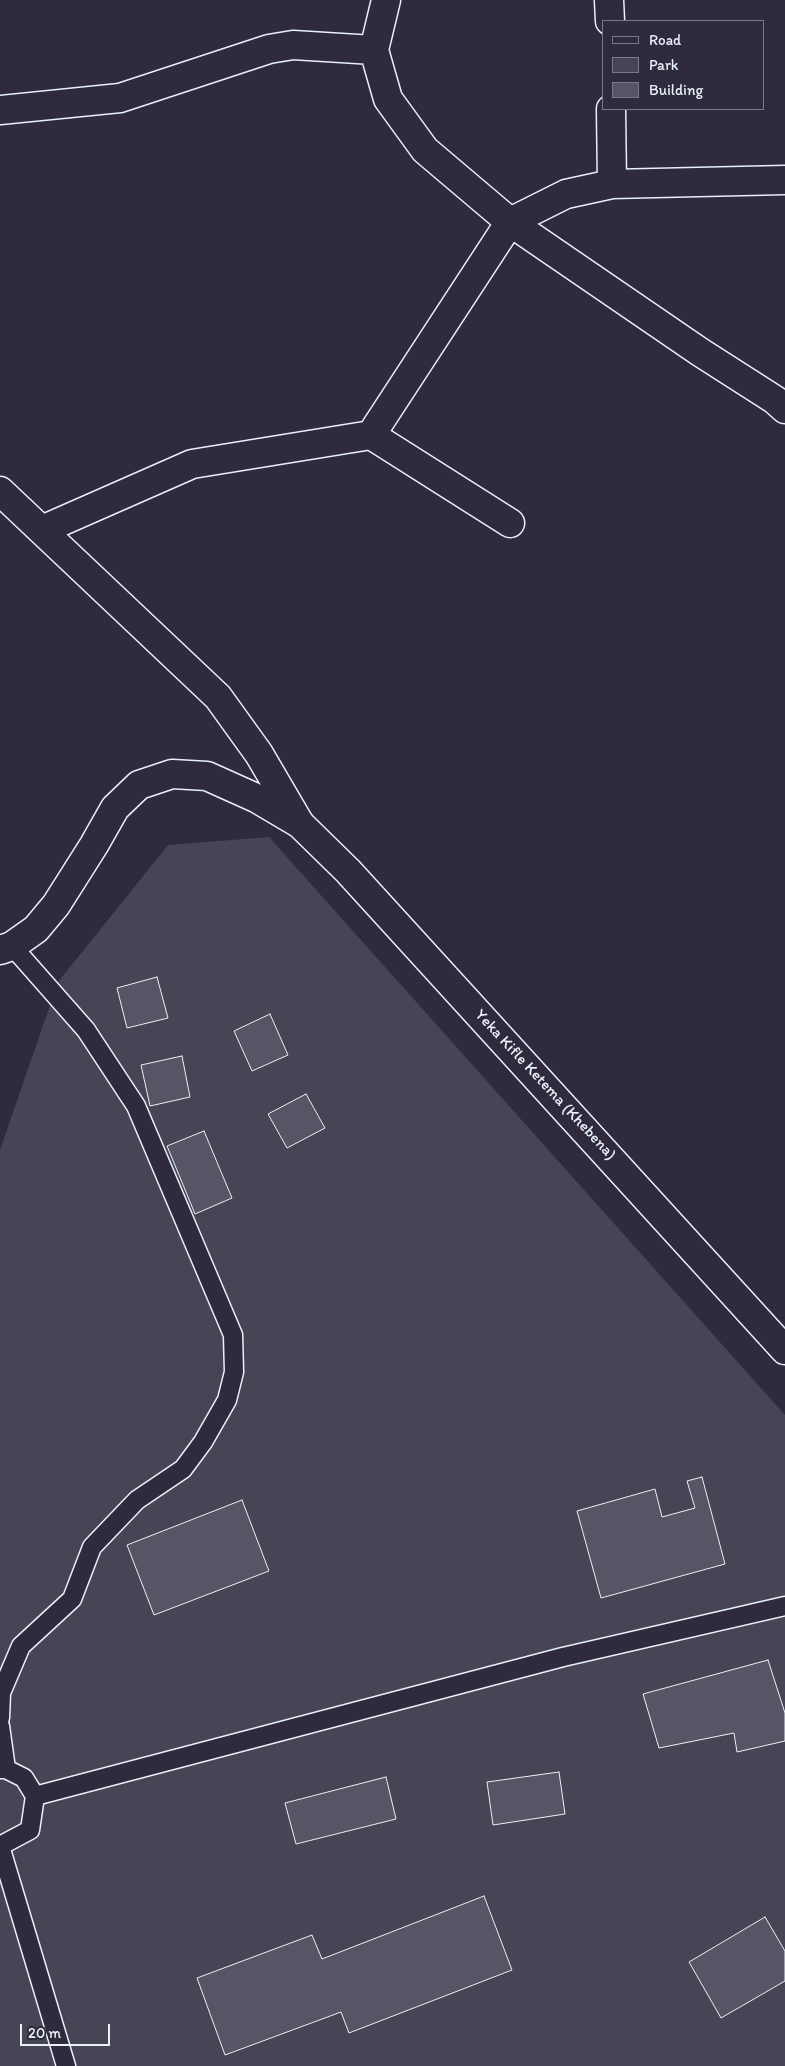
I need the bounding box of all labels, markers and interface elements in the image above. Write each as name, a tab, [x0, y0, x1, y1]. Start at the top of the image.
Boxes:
legend	[602, 20, 765, 110]
text: Road	[649, 31, 681, 49]
text: Park	[649, 56, 679, 74]
text: Building	[649, 81, 703, 99]
street label: Yeka Kifle Ketema (Khebena)	[470, 1006, 620, 1164]
scale bar	[22, 2014, 112, 2046]
text: 20 m	[28, 2024, 61, 2042]

